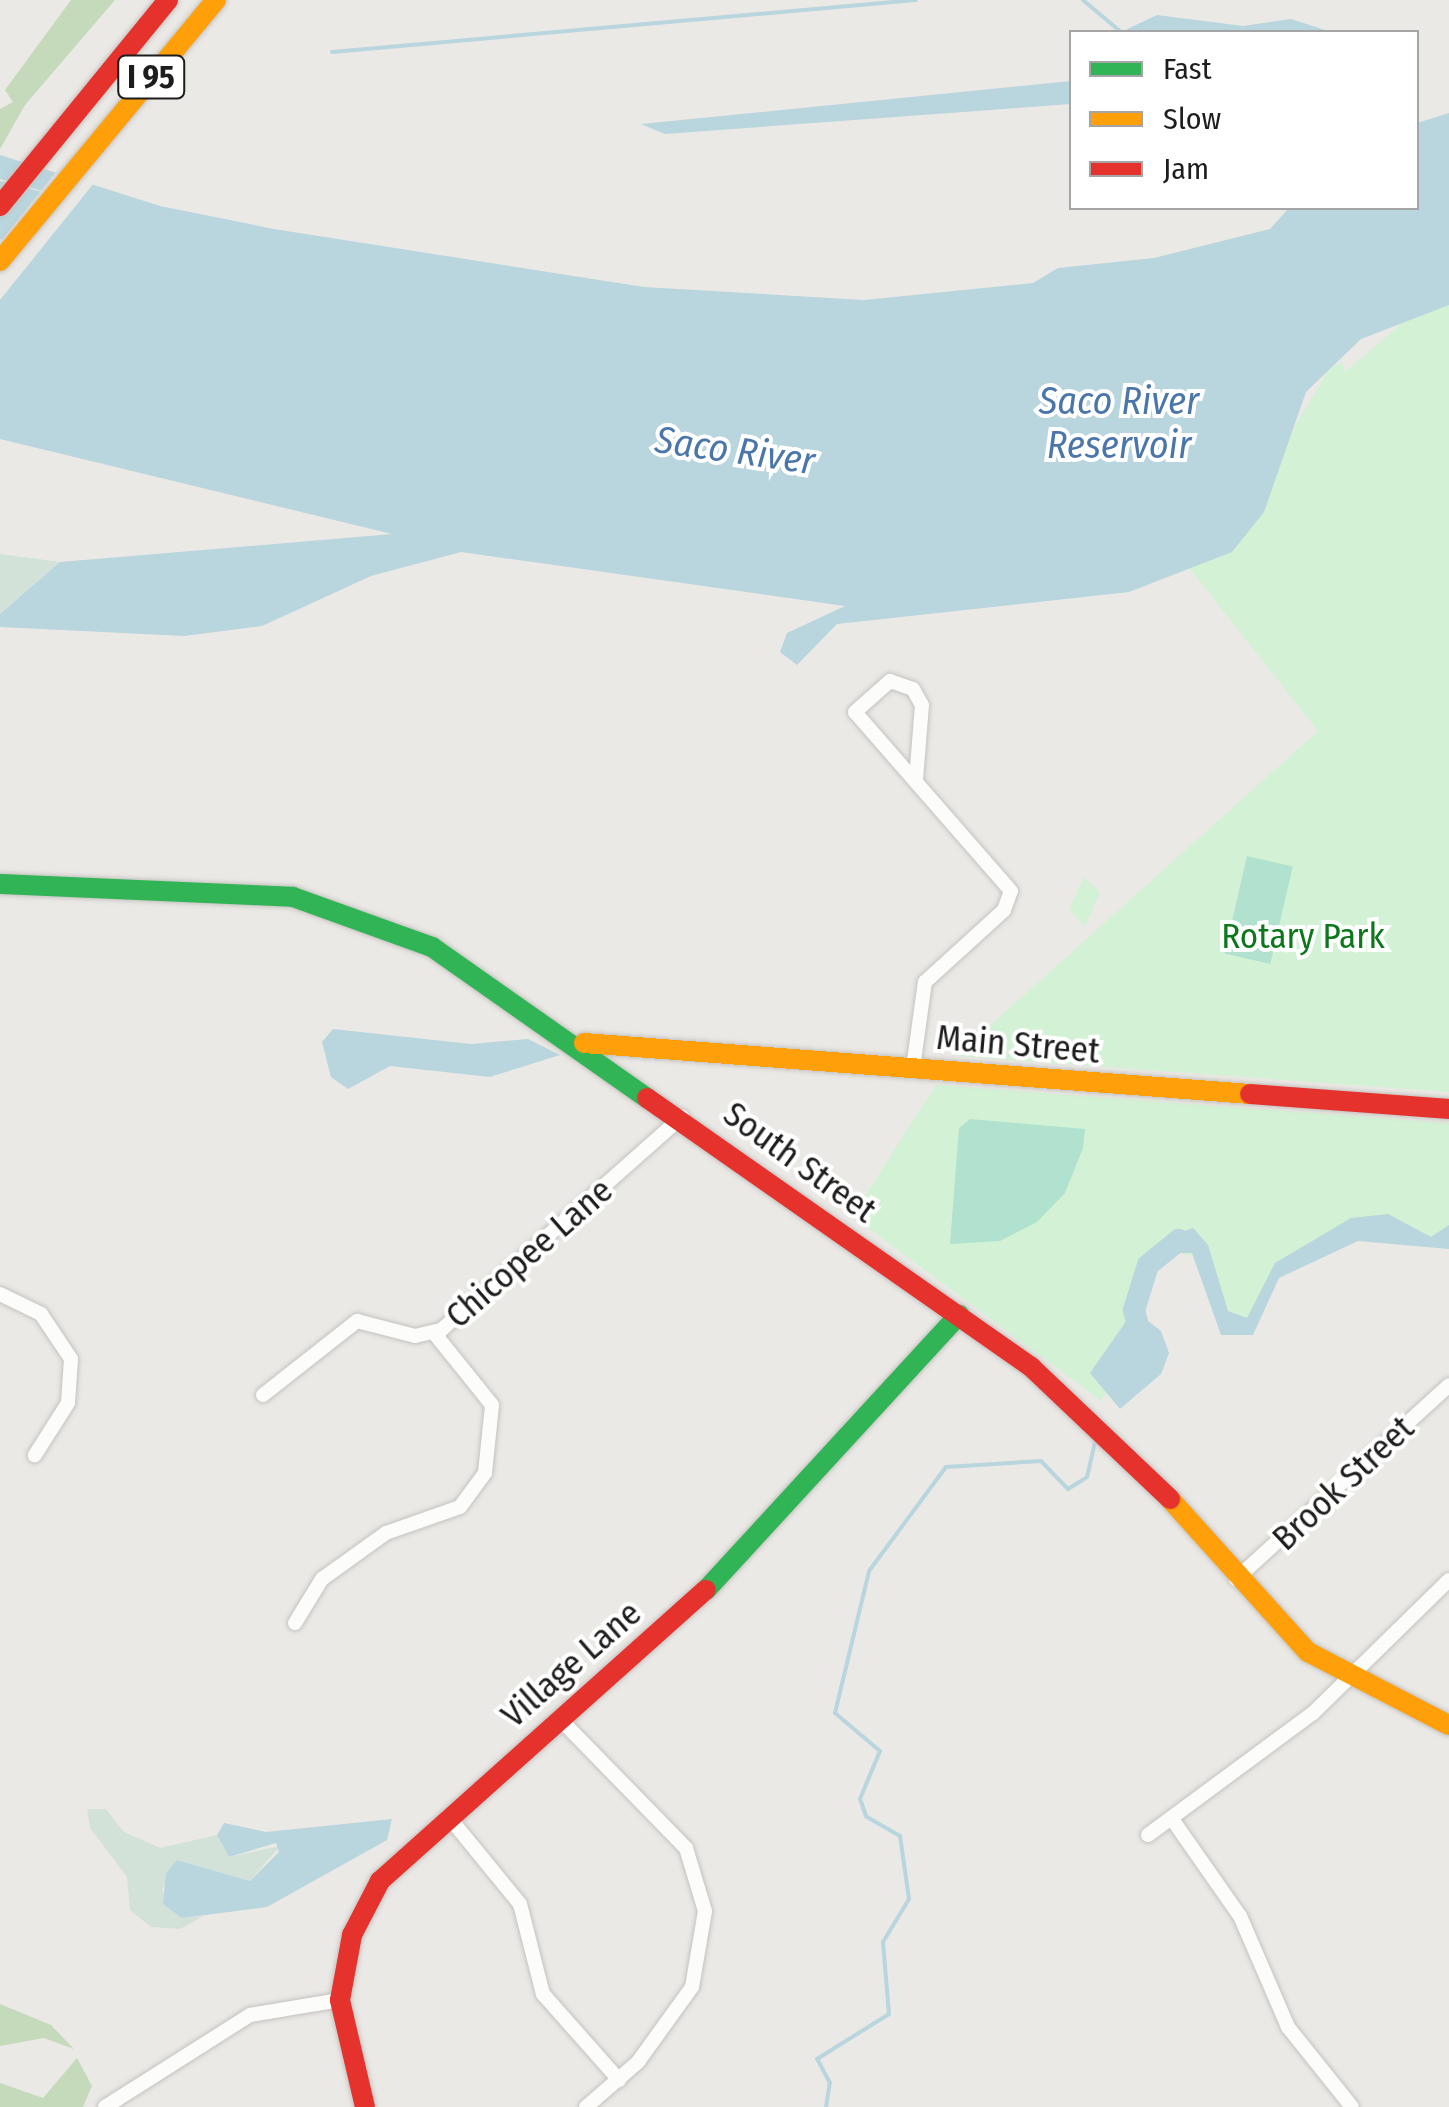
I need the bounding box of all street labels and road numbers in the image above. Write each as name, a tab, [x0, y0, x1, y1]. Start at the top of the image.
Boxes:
road number: I 95	[116, 50, 186, 104]
street label: Main Street	[935, 1016, 1101, 1072]
street label: South Street	[716, 1093, 884, 1231]
street label: Chicopee Lane	[437, 1169, 621, 1337]
street label: Brook Street	[1264, 1407, 1422, 1559]
street label: Village Lane	[493, 1592, 649, 1736]

